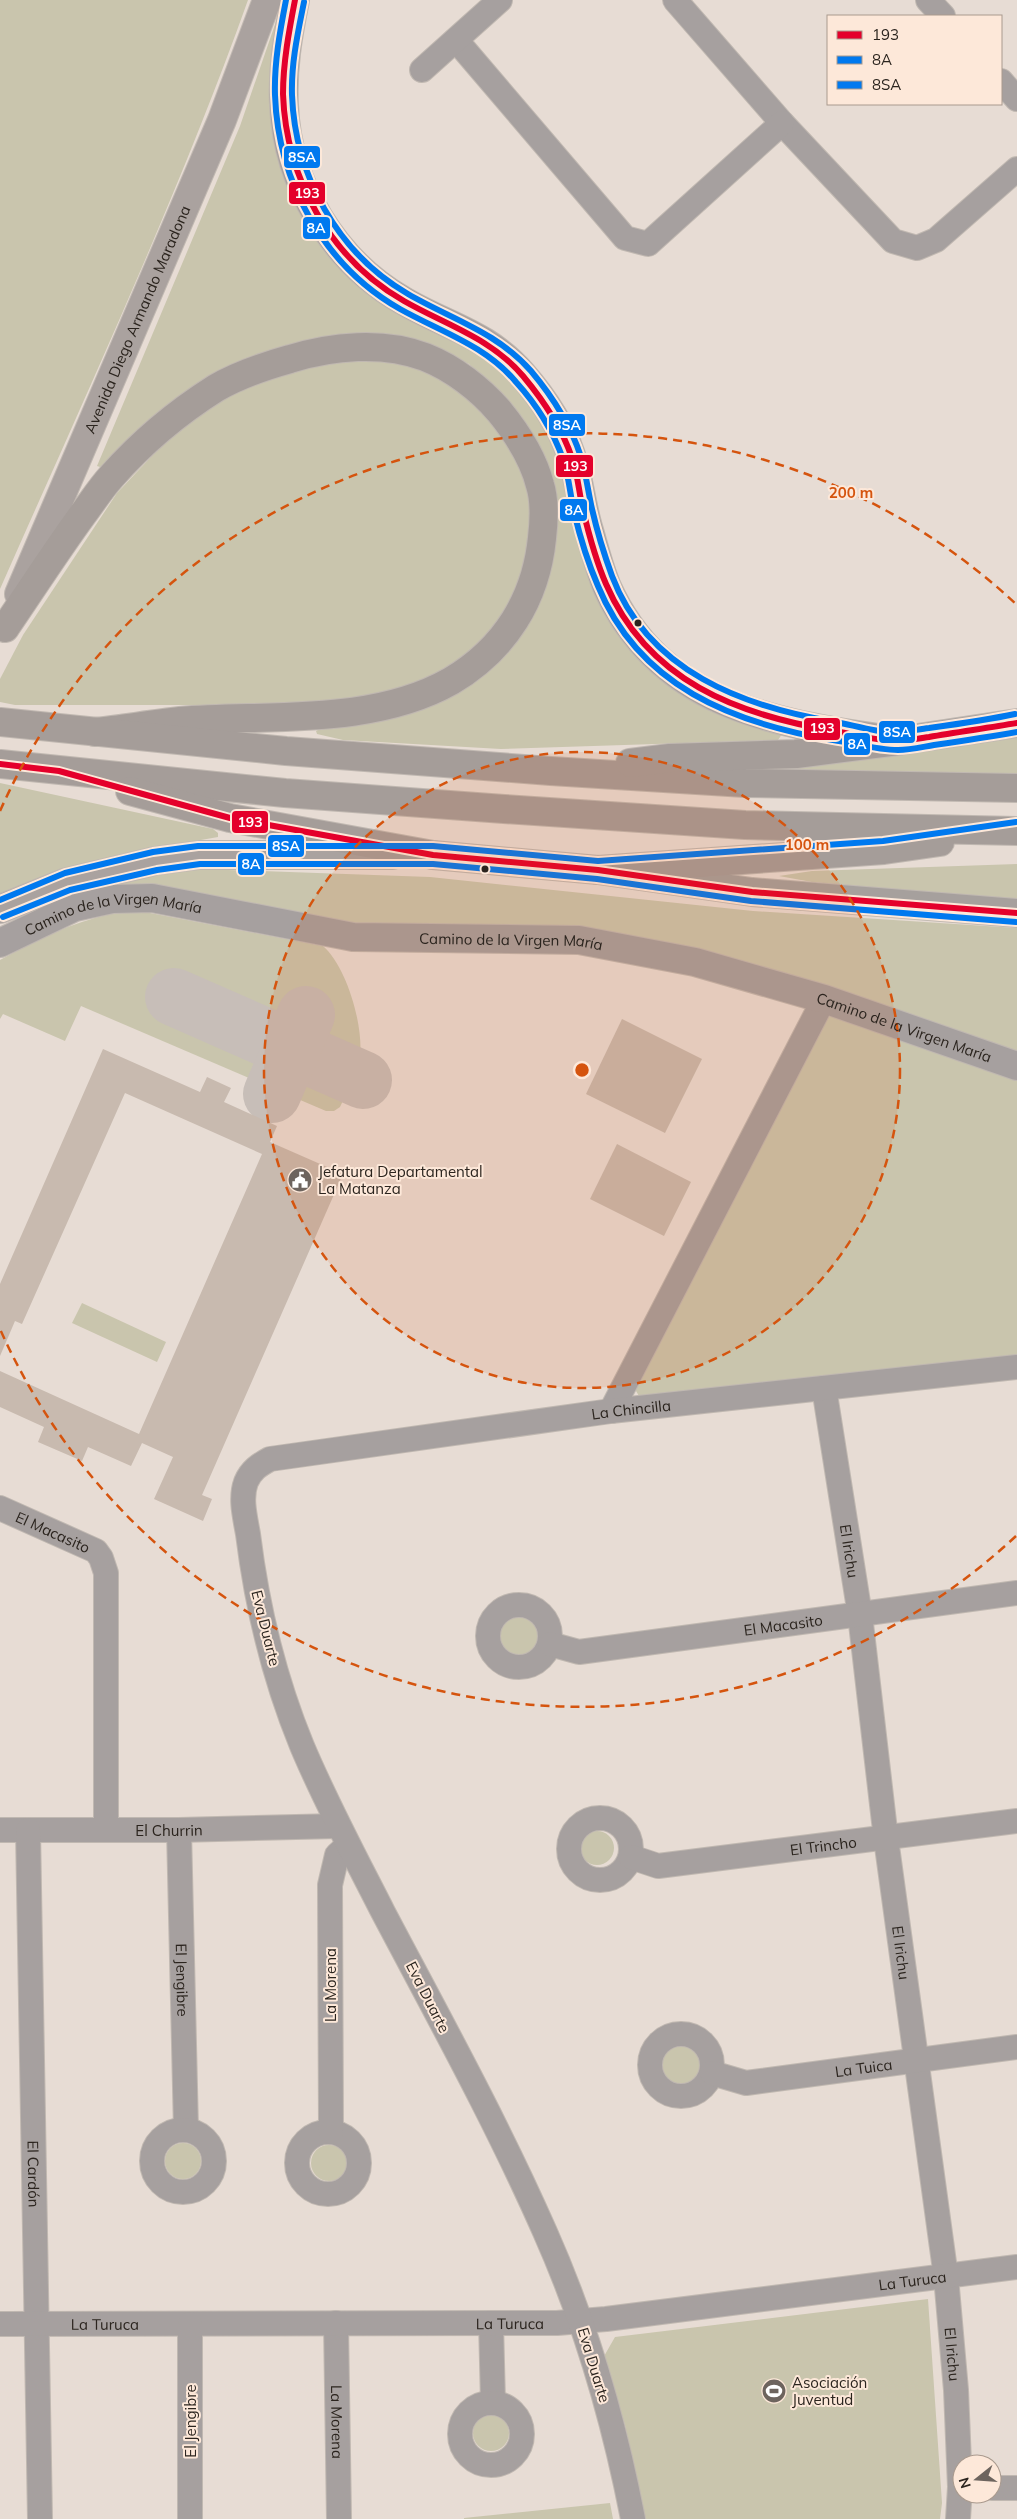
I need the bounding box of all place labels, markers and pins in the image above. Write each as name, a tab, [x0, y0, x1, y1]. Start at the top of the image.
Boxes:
unlabelled marker	[633, 618, 643, 628]
unlabelled marker	[480, 864, 490, 874]
centre of rings	[573, 1061, 591, 1079]
place label: Jefatura Departamental La Matanza	[318, 1162, 483, 1198]
public building icon: Jefatura Departamental La Matanza	[287, 1167, 313, 1193]
place label: Asociación Juventud	[792, 2373, 867, 2409]
sports icon: Asociación Juventud	[761, 2378, 787, 2404]

